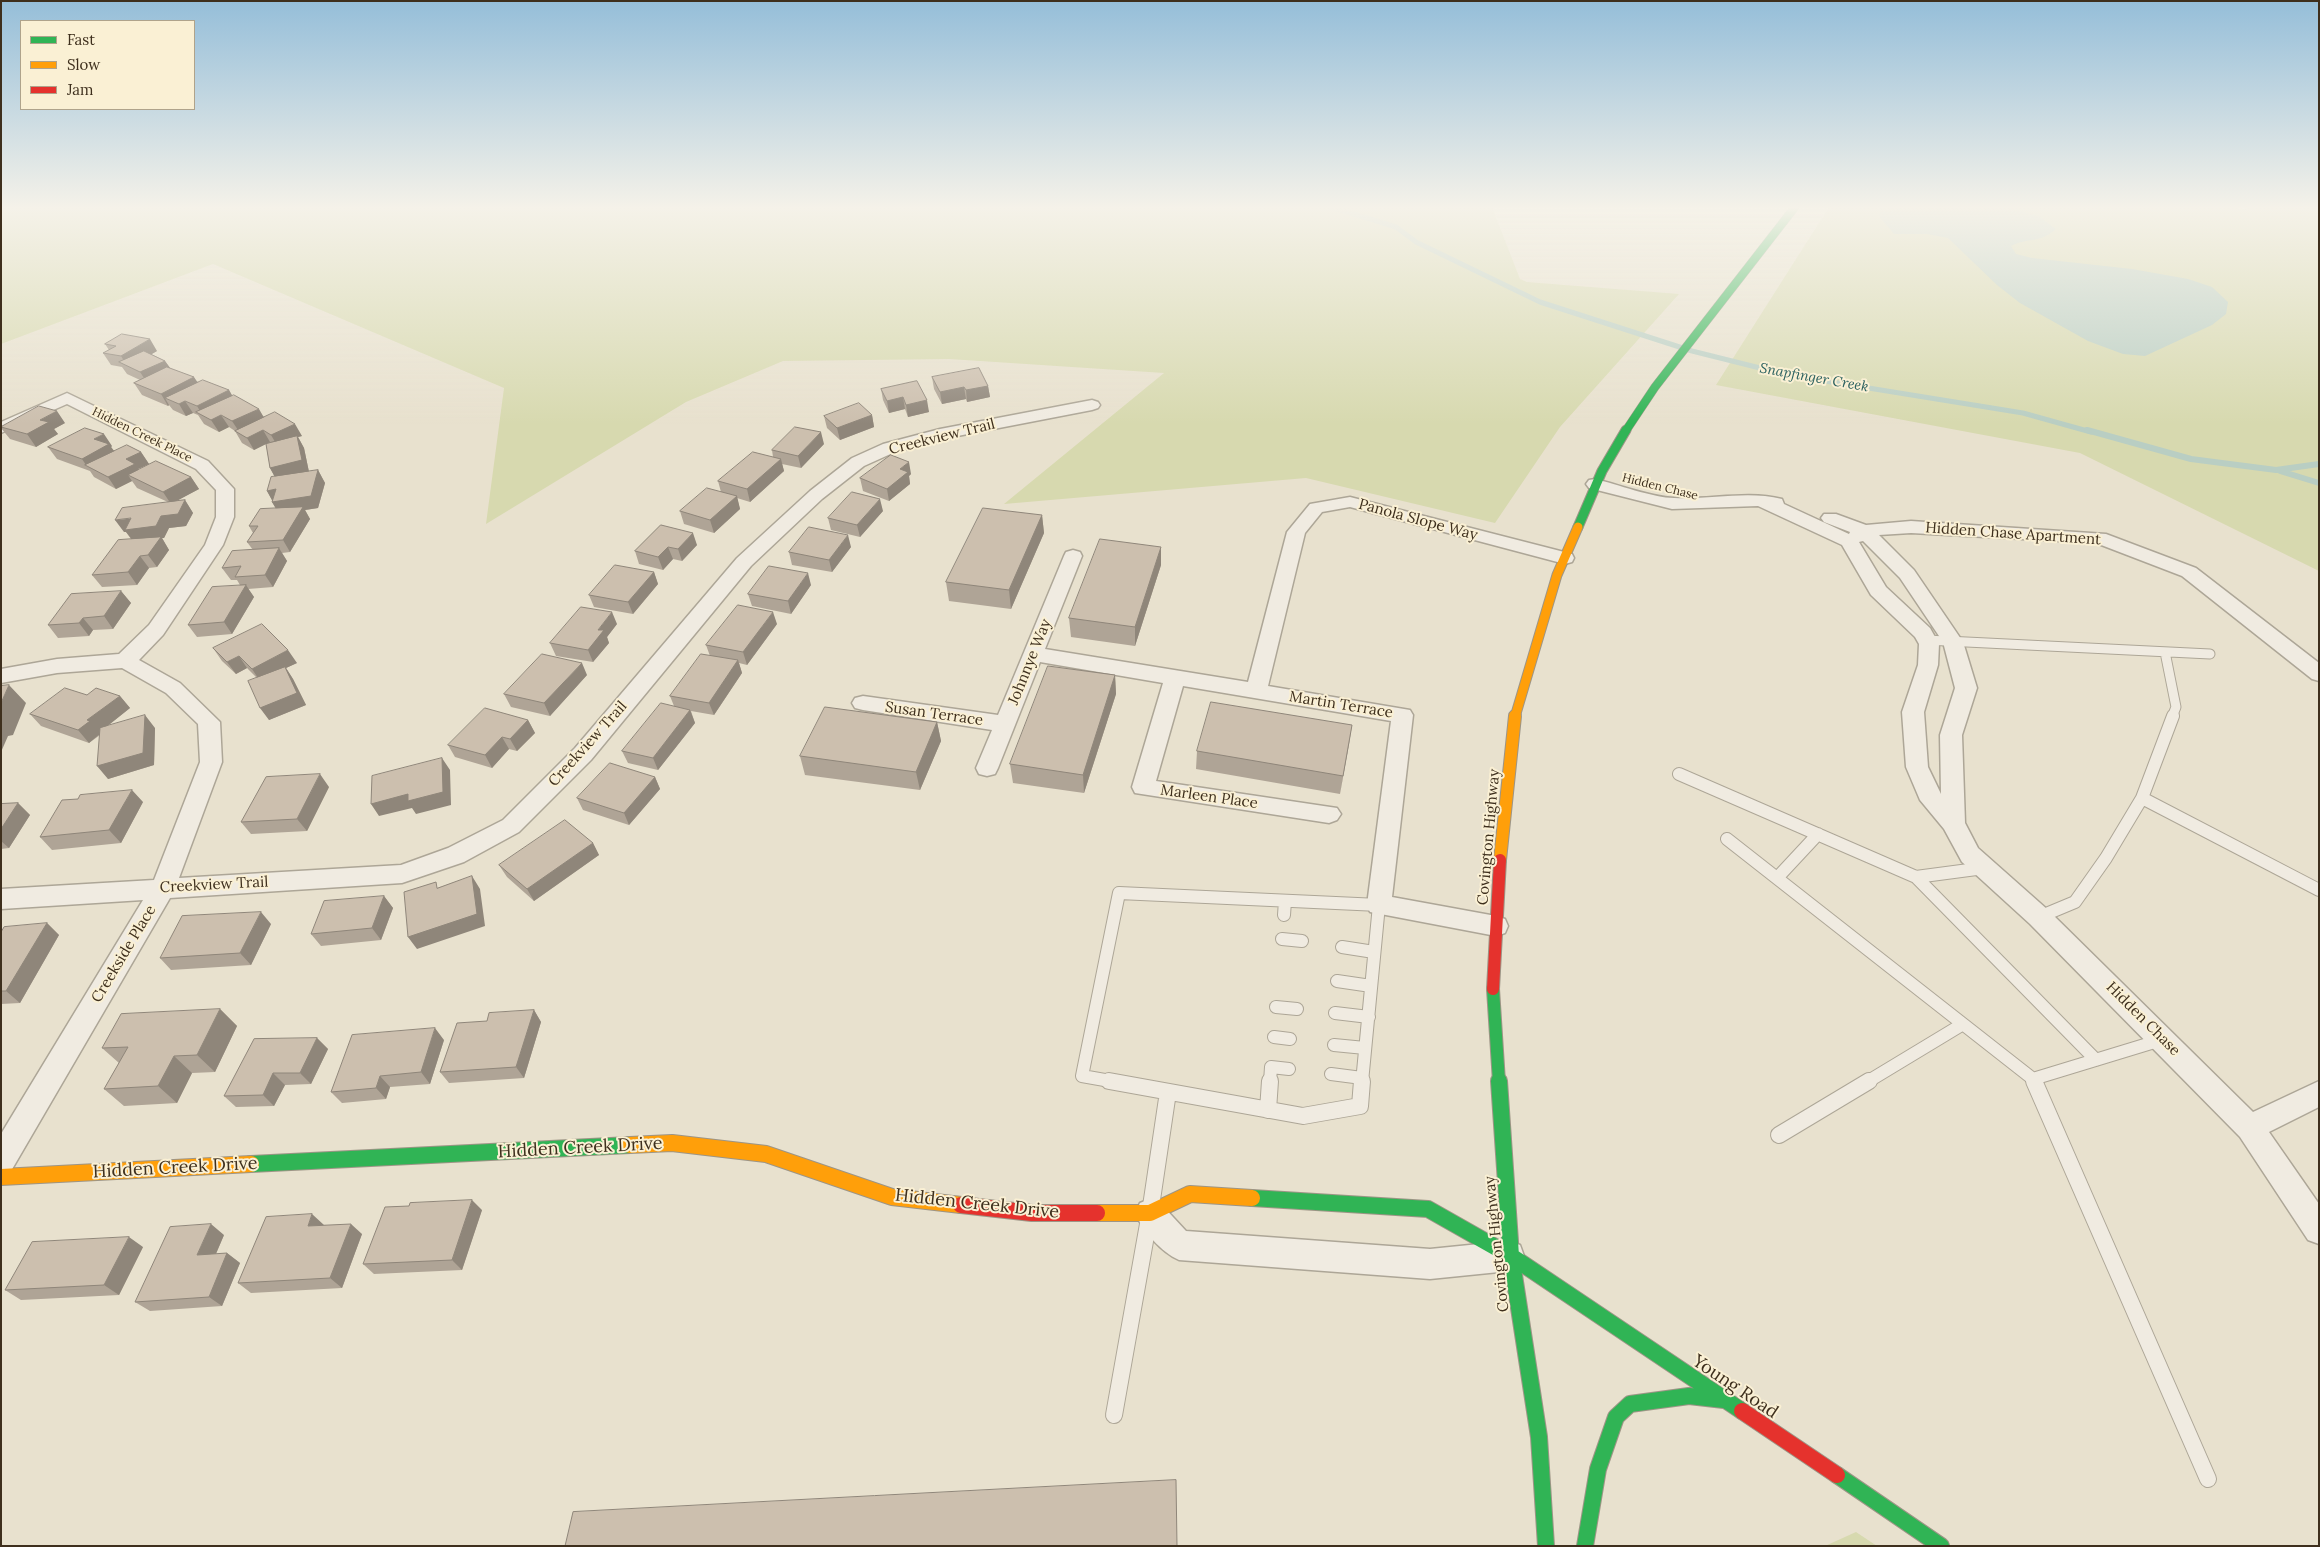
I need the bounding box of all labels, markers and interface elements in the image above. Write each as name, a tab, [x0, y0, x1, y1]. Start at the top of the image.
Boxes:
legend	[20, 20, 195, 110]
text: Fast	[67, 30, 95, 49]
text: Slow	[67, 55, 100, 74]
text: Jam	[67, 80, 94, 99]
water label: Snapfinger Creek	[1758, 360, 1870, 396]
street label: Hidden Creek Place	[90, 405, 194, 465]
street label: Creekview Trail	[887, 415, 997, 459]
street label: Hidden Chase	[1621, 471, 1699, 503]
street label: Panola Slope Way	[1356, 495, 1480, 545]
street label: Hidden Chase Apartment	[1925, 519, 2101, 549]
street label: Johnnye Way	[1005, 616, 1055, 708]
street label: Martin Terrace	[1288, 688, 1394, 722]
street label: Creekview Trail	[545, 698, 631, 790]
street label: Susan Terrace	[884, 698, 984, 730]
street label: Covington Highway	[1474, 768, 1504, 906]
street label: Marleen Place	[1159, 781, 1259, 813]
street label: Creekview Trail	[159, 873, 269, 897]
street label: Creekside Place	[88, 902, 160, 1006]
street label: Hidden Chase	[2102, 978, 2184, 1060]
street label: Hidden Creek Drive	[497, 1133, 663, 1163]
street label: Hidden Creek Drive	[92, 1153, 258, 1183]
street label: Covington Highway	[1481, 1175, 1513, 1313]
street label: Hidden Creek Drive	[894, 1185, 1060, 1223]
street label: Young Road	[1688, 1350, 1782, 1424]

